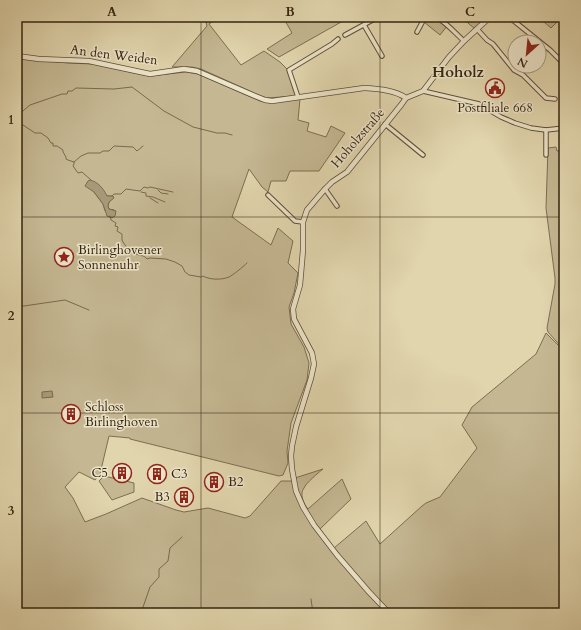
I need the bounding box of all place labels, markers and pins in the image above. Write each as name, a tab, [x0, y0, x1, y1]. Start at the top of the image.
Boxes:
public building icon: Postfiliale 668	[484, 77, 506, 99]
place label: Postfiliale 668	[457, 99, 533, 117]
place label: Birlinghovener Sonnenuhr	[78, 241, 162, 274]
place icon: Birlinghovener Sonnenuhr	[53, 246, 75, 268]
place label: Schloss Birlinghoven	[85, 398, 159, 431]
building icon: Schloss Birlinghoven	[60, 403, 82, 425]
building icon: C5	[111, 462, 133, 484]
building icon: C3	[146, 463, 168, 485]
place label: C5	[91, 464, 108, 482]
place label: C3	[171, 465, 188, 483]
building icon: B2	[203, 471, 225, 493]
place label: B2	[228, 473, 244, 491]
building icon: B3	[173, 486, 195, 508]
place label: B3	[155, 488, 170, 506]

